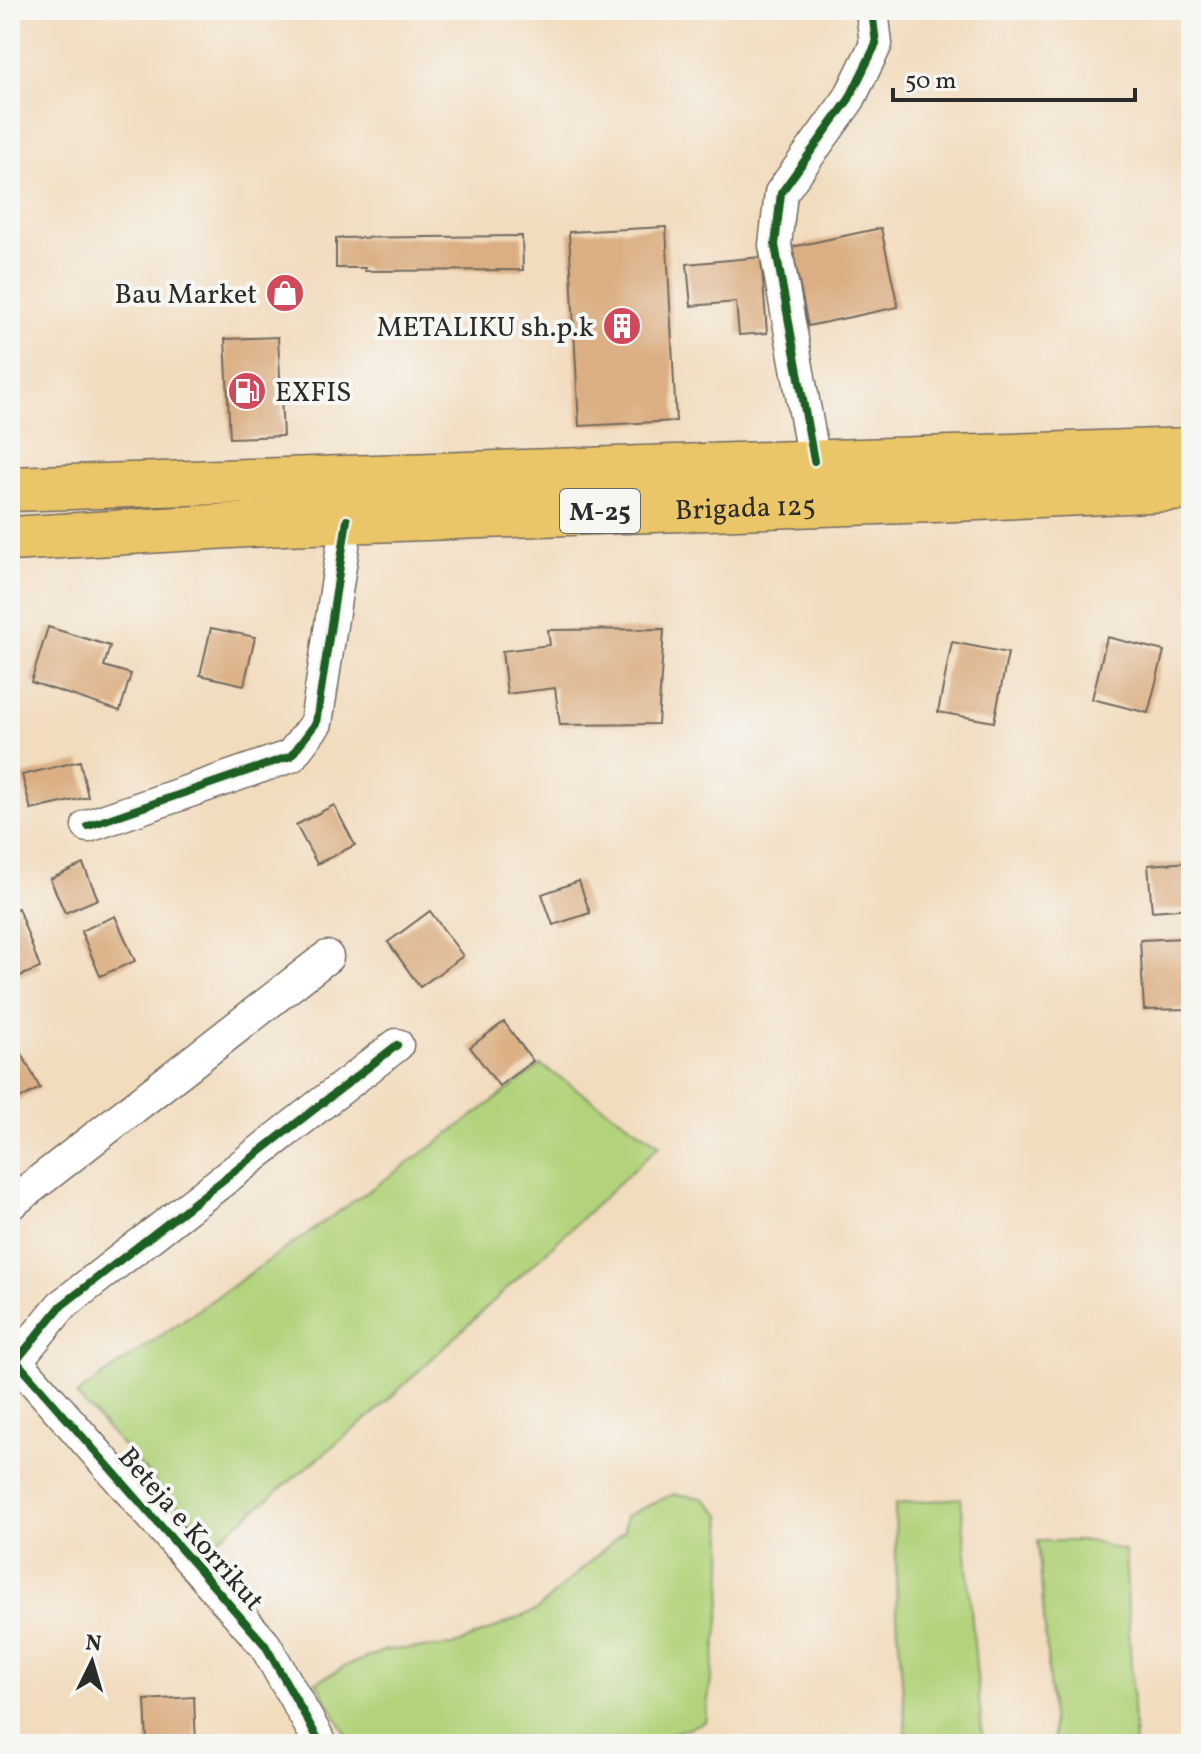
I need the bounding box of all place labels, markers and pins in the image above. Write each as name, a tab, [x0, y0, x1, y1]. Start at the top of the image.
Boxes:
shop icon: Bau Market	[264, 272, 306, 314]
place label: Bau Market	[115, 276, 257, 315]
building icon: METALIKU sh.p.k	[601, 305, 643, 347]
place label: METALIKU sh.p.k	[376, 309, 594, 348]
fuel station icon: EXFIS	[226, 370, 268, 412]
place label: EXFIS	[275, 374, 352, 413]

